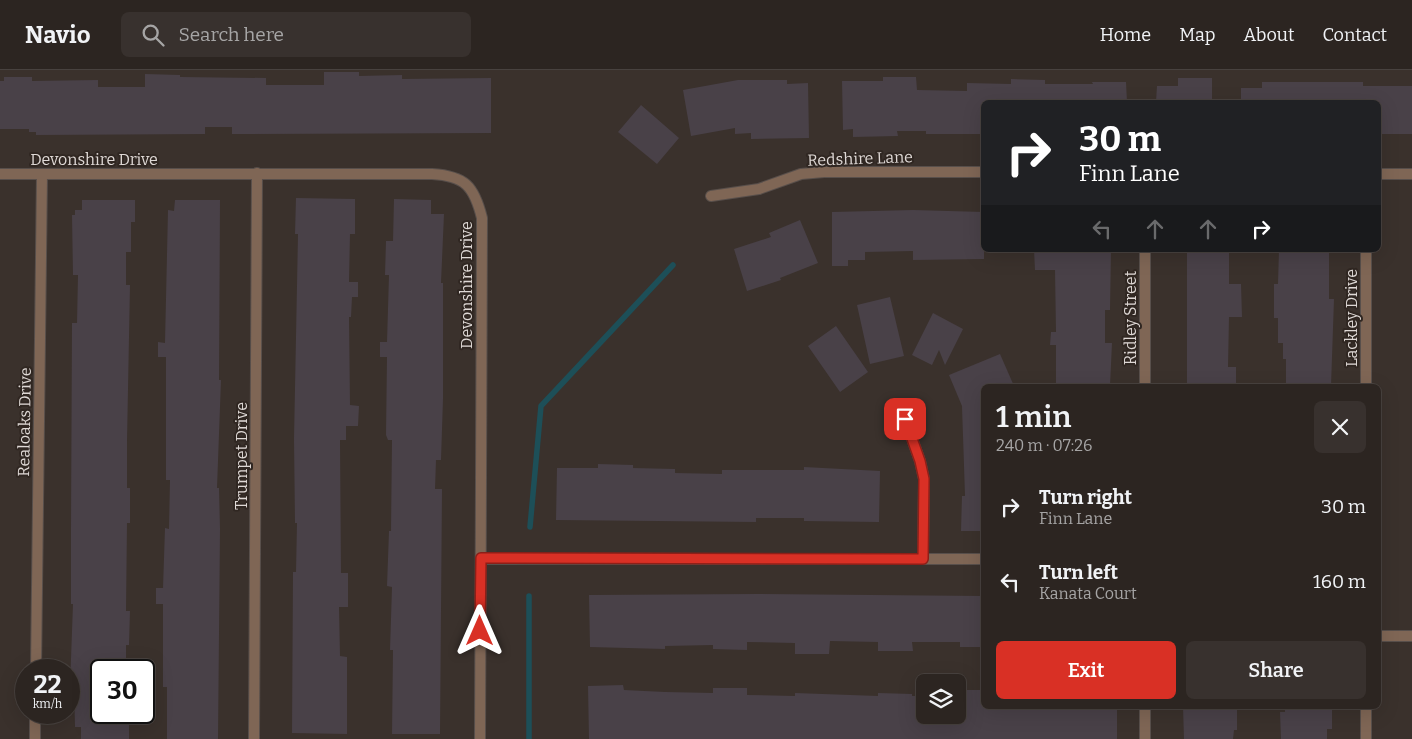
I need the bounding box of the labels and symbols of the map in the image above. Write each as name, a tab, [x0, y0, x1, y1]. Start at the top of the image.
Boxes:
street label: Redshire Lane	[807, 147, 913, 170]
street label: Devonshire Drive	[30, 150, 158, 169]
street label: Devonshire Drive	[457, 221, 476, 349]
street label: Lackley Drive	[1342, 269, 1361, 367]
street label: Ridley Street	[1121, 271, 1140, 365]
street label: Realoaks Drive	[14, 367, 35, 477]
pin	[884, 398, 926, 440]
street label: Trumpet Drive	[232, 402, 251, 510]
position arrow	[453, 604, 505, 656]
speed limit sign: 30	[90, 659, 155, 724]

